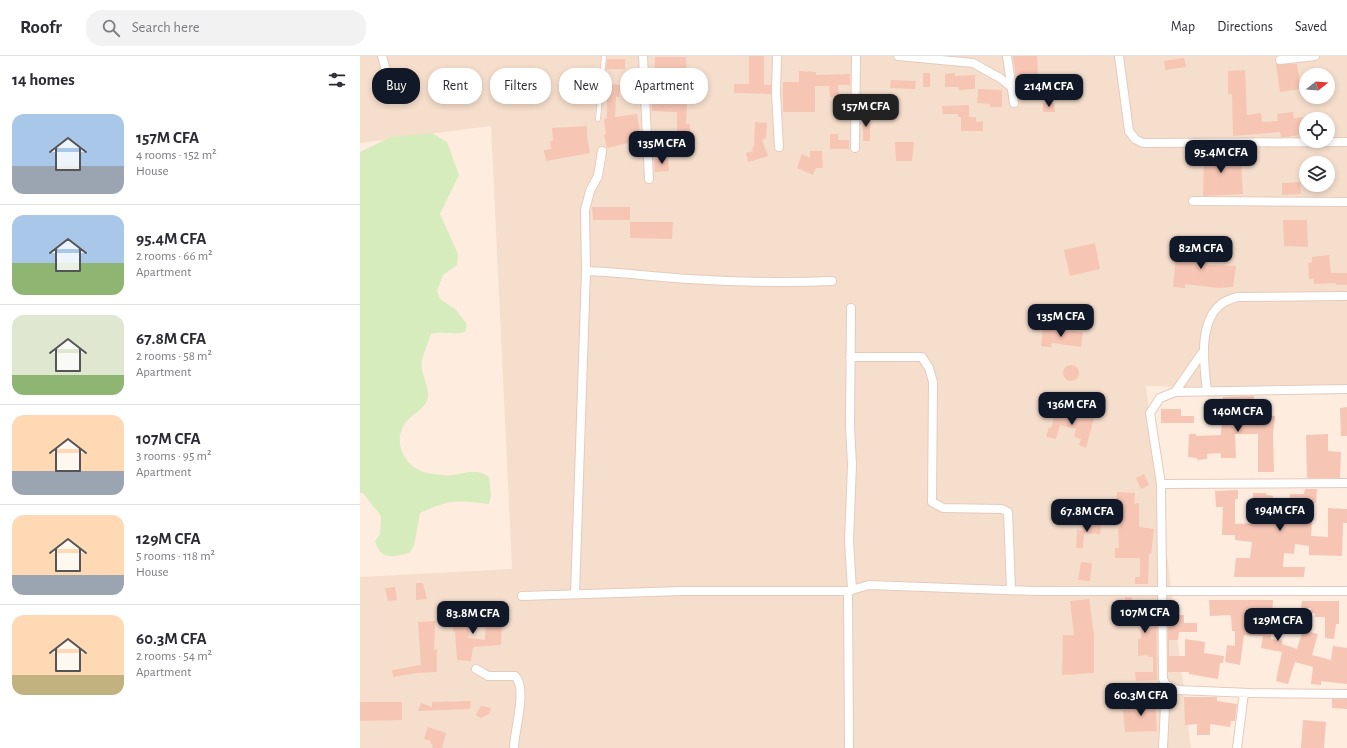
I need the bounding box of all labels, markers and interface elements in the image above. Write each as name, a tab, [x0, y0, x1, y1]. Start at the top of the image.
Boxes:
search box	[86, 10, 366, 46]
icon: search	[100, 17, 122, 39]
text: Roofr	[20, 18, 62, 37]
text: Search here	[132, 20, 200, 35]
text: Map	[1171, 20, 1195, 34]
text: Directions	[1217, 20, 1273, 34]
text: Saved	[1295, 20, 1327, 34]
chip: Buy	[372, 68, 420, 104]
chip: Rent	[428, 68, 482, 104]
chip: Filters	[490, 68, 551, 104]
chip: New	[559, 68, 612, 104]
chip: Apartment	[620, 68, 708, 104]
north arrow	[1299, 68, 1335, 104]
map controls	[1299, 68, 1335, 192]
icon: filters	[326, 69, 348, 91]
text: 14 homes	[12, 71, 75, 88]
pin: 214M CFA	[1008, 74, 1090, 108]
text: 214M CFA	[1024, 80, 1074, 93]
pin: 157M CFA	[825, 94, 907, 128]
text: 157M CFA	[842, 100, 890, 113]
button: locate	[1299, 112, 1335, 148]
text: 157M CFA	[136, 129, 199, 146]
icon: home	[44, 130, 92, 178]
pin: 135M CFA	[621, 131, 703, 165]
text: 135M CFA	[638, 137, 686, 150]
pin: 95.4M CFA	[1175, 140, 1267, 174]
text: 95.4M CFA	[1194, 146, 1248, 159]
text: 4 rooms · 152 m²	[136, 149, 217, 162]
button: layers	[1299, 156, 1335, 192]
text: House	[136, 165, 168, 178]
text: 95.4M CFA	[136, 230, 206, 247]
icon: home	[44, 231, 92, 279]
pin: 82M CFA	[1164, 236, 1238, 270]
text: 82M CFA	[1179, 242, 1223, 255]
text: 2 rooms · 66 m²	[136, 250, 213, 263]
text: Apartment	[136, 266, 191, 279]
pin: 135M CFA	[1020, 304, 1102, 338]
text: 135M CFA	[1037, 310, 1085, 323]
text: 67.8M CFA	[136, 330, 206, 347]
icon: home	[44, 331, 92, 379]
text: 2 rooms · 58 m²	[136, 350, 212, 363]
text: Apartment	[136, 366, 191, 379]
pin: 136M CFA	[1031, 392, 1113, 426]
text: 136M CFA	[1047, 398, 1097, 411]
pin: 140M CFA	[1197, 399, 1279, 433]
text: 140M CFA	[1213, 405, 1263, 418]
text: 107M CFA	[136, 430, 201, 447]
icon: home	[44, 431, 92, 479]
text: 3 rooms · 95 m²	[136, 450, 211, 463]
text: Apartment	[136, 466, 191, 479]
pin: 194M CFA	[1239, 498, 1321, 532]
pin: 67.8M CFA	[1041, 499, 1133, 533]
text: 194M CFA	[1255, 504, 1305, 517]
text: 67.8M CFA	[1060, 505, 1114, 518]
text: 129M CFA	[136, 530, 201, 547]
icon: home	[44, 531, 92, 579]
text: 5 rooms · 118 m²	[136, 550, 215, 563]
text: House	[136, 566, 168, 579]
pin: 107M CFA	[1104, 600, 1186, 634]
pin: 83.8M CFA	[427, 601, 519, 635]
text: 107M CFA	[1120, 606, 1170, 619]
text: 83.8M CFA	[446, 607, 500, 620]
pin: 129M CFA	[1237, 608, 1319, 642]
text: 129M CFA	[1253, 614, 1303, 627]
text: 60.3M CFA	[136, 630, 207, 647]
icon: home	[44, 631, 92, 679]
text: 2 rooms · 54 m²	[136, 650, 212, 663]
text: Apartment	[136, 666, 191, 679]
pin: 60.3M CFA	[1095, 683, 1187, 717]
text: 60.3M CFA	[1114, 689, 1168, 702]

